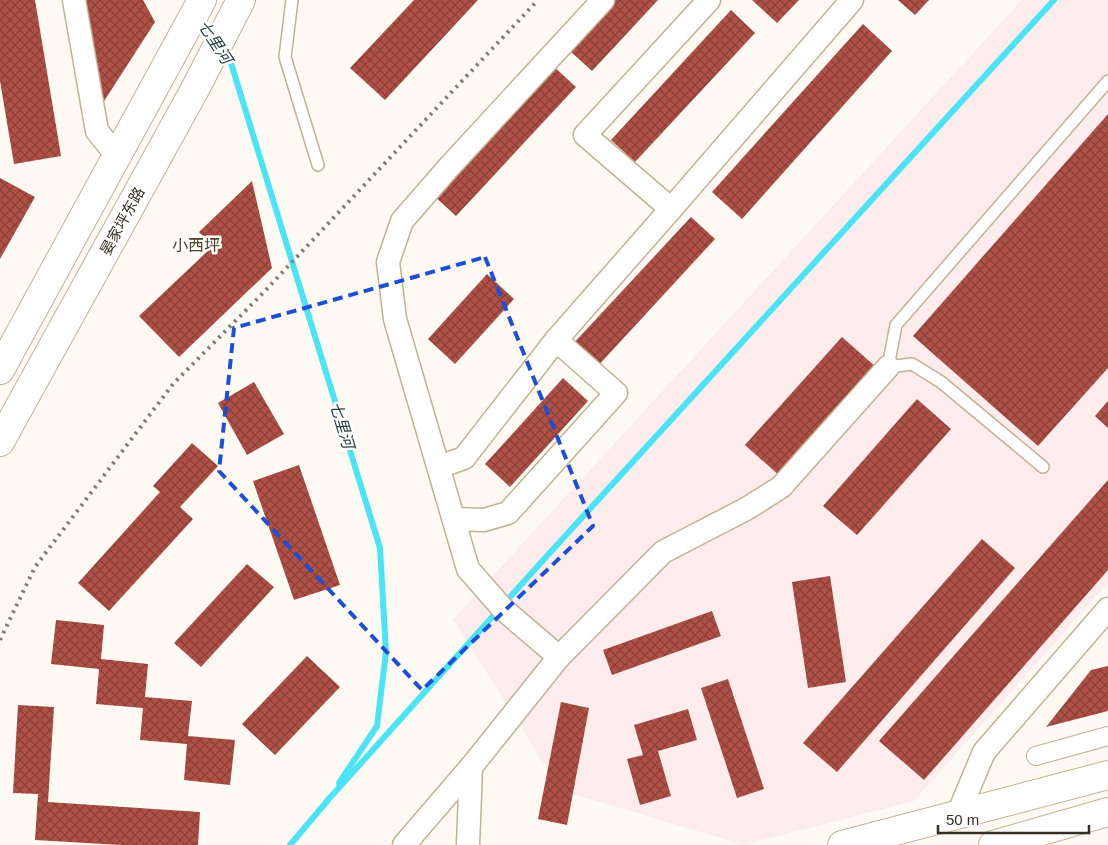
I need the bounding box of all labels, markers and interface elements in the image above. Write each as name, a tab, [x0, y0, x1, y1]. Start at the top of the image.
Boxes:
water label: 七里河	[195, 17, 237, 69]
street label: 晏家坪东路	[96, 184, 148, 258]
district label: 小西坪	[172, 237, 220, 254]
water label: 七里河	[327, 400, 358, 453]
scale bar	[938, 802, 1089, 834]
text: 50 m	[946, 811, 979, 828]

